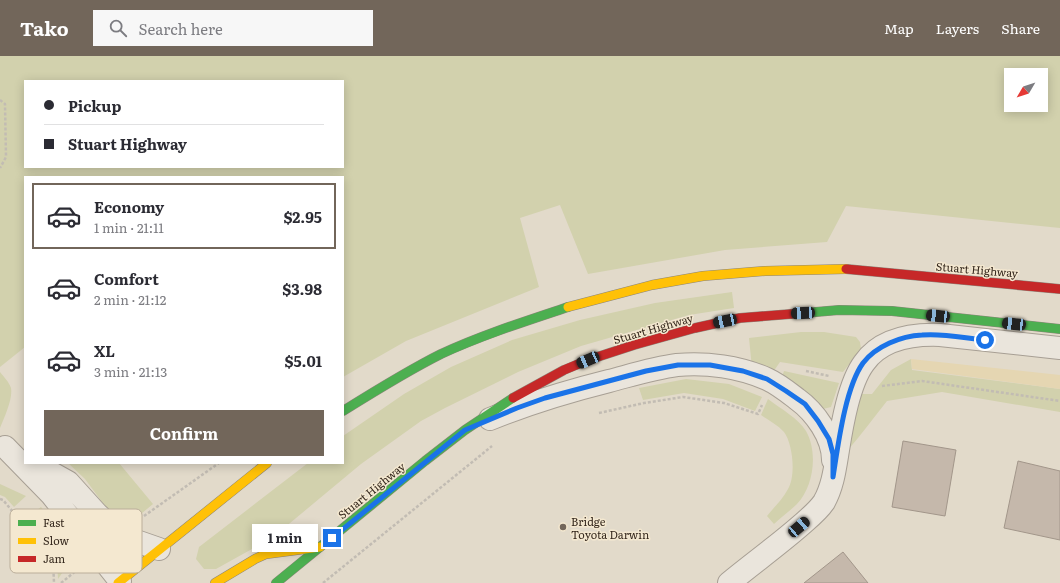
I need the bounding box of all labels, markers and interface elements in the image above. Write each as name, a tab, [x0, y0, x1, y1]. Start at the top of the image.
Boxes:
search box	[93, 10, 373, 46]
text: Tako	[20, 14, 69, 42]
icon: search	[107, 17, 129, 39]
text: Search here	[139, 17, 223, 40]
text: Map	[884, 18, 914, 38]
text: Layers	[936, 18, 979, 38]
text: Share	[1001, 18, 1040, 38]
north arrow	[1004, 68, 1048, 112]
map controls	[1004, 68, 1048, 112]
text: Pickup	[68, 94, 121, 117]
text: Stuart Highway	[68, 132, 187, 155]
text: Economy	[94, 195, 164, 218]
icon: car	[46, 198, 82, 234]
text: $2.95	[283, 205, 322, 228]
text: 1 min · 21:11	[94, 218, 164, 237]
street label: Stuart Highway	[935, 257, 1019, 281]
text: Comfort	[94, 267, 159, 290]
icon: car	[46, 270, 82, 306]
text: $3.98	[282, 277, 322, 300]
text: 2 min · 21:12	[94, 290, 166, 309]
car	[791, 306, 815, 320]
street label: Stuart Highway	[611, 309, 695, 347]
car	[925, 309, 951, 323]
car	[712, 313, 738, 329]
car	[1001, 317, 1027, 331]
route start	[976, 331, 994, 349]
text: XL	[94, 339, 115, 362]
icon: car	[46, 342, 82, 378]
text: $5.01	[285, 349, 322, 372]
car	[575, 350, 601, 370]
text: 3 min · 21:13	[94, 362, 167, 381]
button: Confirm	[44, 410, 324, 456]
street label: Stuart Highway	[334, 457, 409, 522]
legend	[10, 509, 142, 573]
place label: Bridge Toyota Darwin	[571, 513, 649, 542]
text: Fast	[43, 514, 65, 530]
car	[786, 515, 812, 539]
marker: Bridge Toyota Darwin	[558, 522, 568, 532]
callout: 1 min	[252, 524, 318, 552]
text: 1 min	[268, 528, 302, 547]
route end	[323, 529, 341, 547]
text: Slow	[43, 532, 69, 548]
text: Jam	[43, 550, 66, 566]

